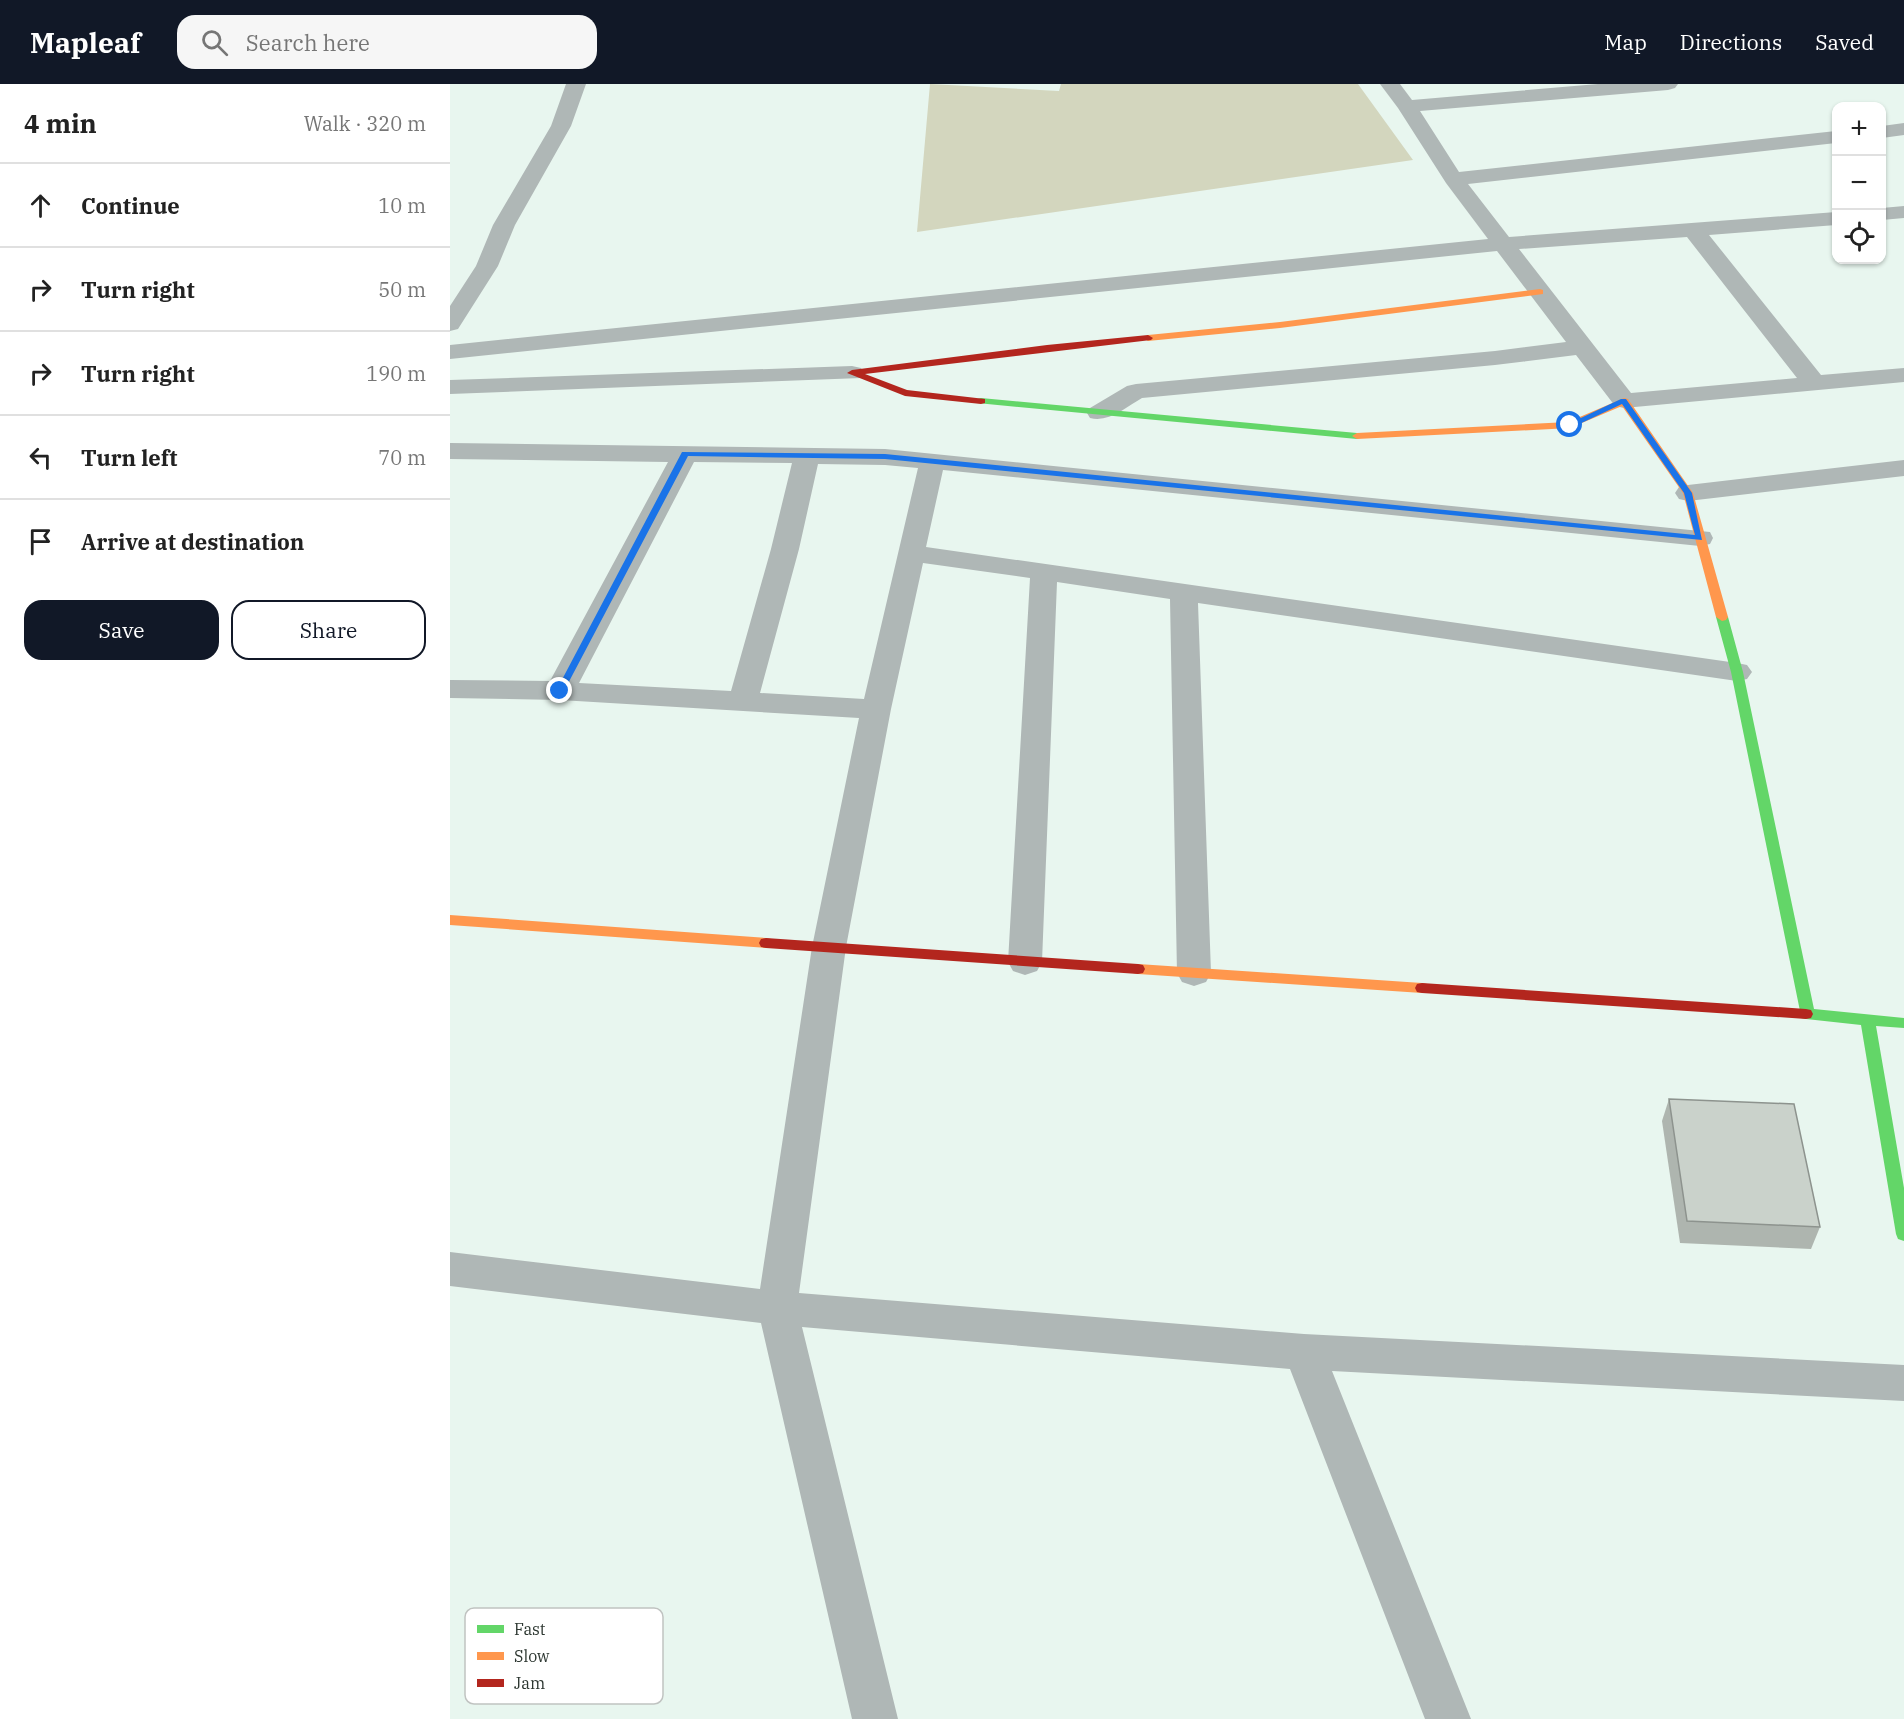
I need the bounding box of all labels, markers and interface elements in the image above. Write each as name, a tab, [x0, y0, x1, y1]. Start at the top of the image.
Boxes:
search box	[177, 15, 597, 69]
text: Mapleaf	[30, 24, 141, 61]
icon: search	[198, 26, 231, 59]
text: Search here	[246, 28, 370, 57]
text: Map	[1604, 28, 1647, 56]
text: Directions	[1680, 28, 1782, 56]
text: Saved	[1815, 28, 1874, 56]
map controls	[1832, 102, 1886, 264]
button: +	[1832, 102, 1886, 156]
text: 4 min	[24, 106, 97, 140]
text: Walk · 320 m	[304, 110, 426, 137]
button: −	[1832, 156, 1886, 210]
icon: ahead	[24, 189, 57, 222]
text: Continue	[81, 191, 180, 220]
text: 10 m	[378, 192, 426, 219]
button: locate	[1832, 210, 1886, 264]
icon: right	[24, 273, 57, 306]
text: Turn right	[81, 275, 195, 304]
text: 50 m	[378, 276, 426, 303]
icon: right	[24, 357, 57, 390]
text: Turn right	[81, 359, 195, 388]
text: 190 m	[366, 360, 426, 387]
route start	[1556, 411, 1582, 437]
icon: left	[24, 441, 57, 474]
text: Turn left	[81, 443, 177, 472]
text: 70 m	[378, 444, 426, 471]
icon: arrive	[24, 525, 57, 558]
text: Arrive at destination	[81, 527, 304, 556]
button: Save	[24, 600, 219, 660]
button: Share	[231, 600, 426, 660]
route end	[546, 677, 572, 703]
legend	[465, 1608, 663, 1704]
text: Fast	[514, 1619, 546, 1639]
text: Slow	[514, 1646, 550, 1666]
text: Jam	[514, 1673, 545, 1693]

